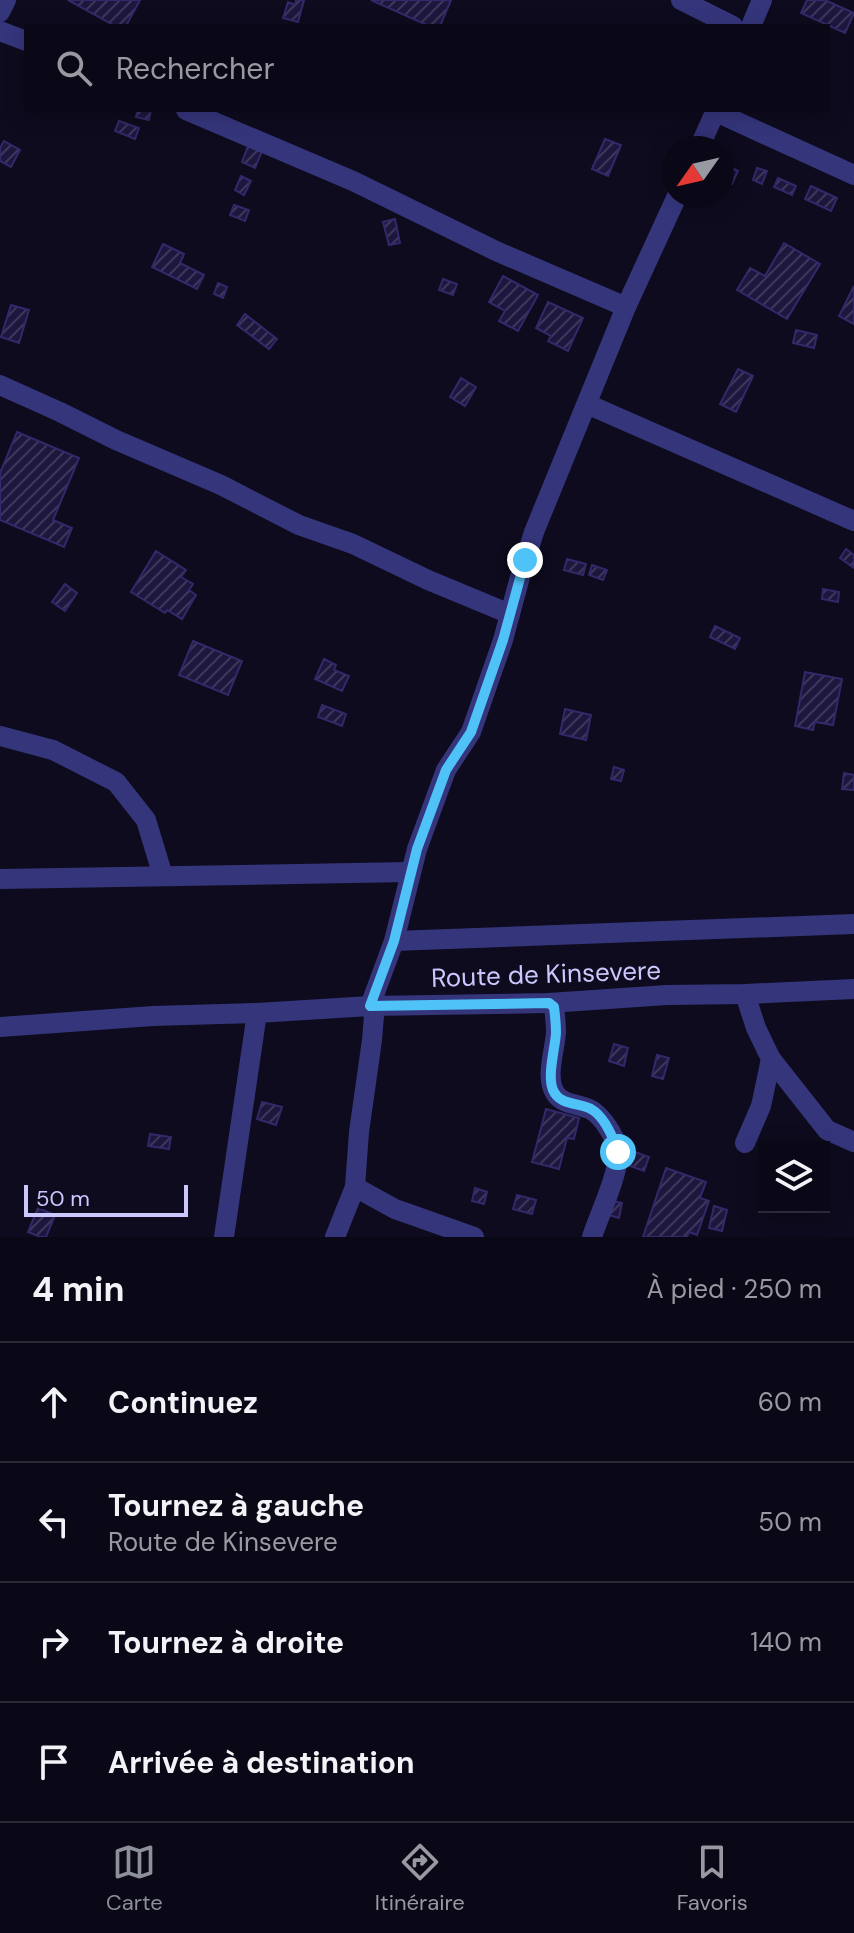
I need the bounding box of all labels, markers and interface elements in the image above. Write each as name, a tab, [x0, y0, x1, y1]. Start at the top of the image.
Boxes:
search box	[24, 24, 830, 112]
icon: search	[52, 46, 96, 90]
text: Rechercher	[116, 49, 275, 88]
north arrow	[662, 136, 734, 208]
route end	[507, 542, 543, 578]
street label: Route de Kinsevere	[431, 953, 661, 995]
route start	[600, 1134, 636, 1170]
map controls	[758, 1141, 830, 1213]
button: layers	[758, 1141, 830, 1213]
scale bar	[24, 1181, 188, 1217]
text: 50 m	[36, 1184, 90, 1213]
text: 4 min	[32, 1267, 124, 1312]
text: À pied · 250 m	[647, 1272, 822, 1306]
icon: ahead	[32, 1380, 76, 1424]
text: Continuez	[108, 1383, 258, 1422]
text: 60 m	[758, 1385, 822, 1419]
text: Tournez à gauche	[108, 1486, 364, 1525]
icon: left	[32, 1500, 76, 1544]
text: 50 m	[758, 1505, 822, 1539]
text: Route de Kinsevere	[108, 1525, 338, 1559]
icon: right	[32, 1620, 76, 1664]
text: Tournez à droite	[108, 1623, 344, 1662]
text: 140 m	[750, 1625, 822, 1659]
icon: arrive	[32, 1740, 76, 1784]
text: Arrivée à destination	[108, 1743, 414, 1782]
tab: Carte	[106, 1840, 163, 1917]
tab: Itinéraire	[375, 1840, 465, 1917]
tab: Favoris	[677, 1840, 748, 1917]

